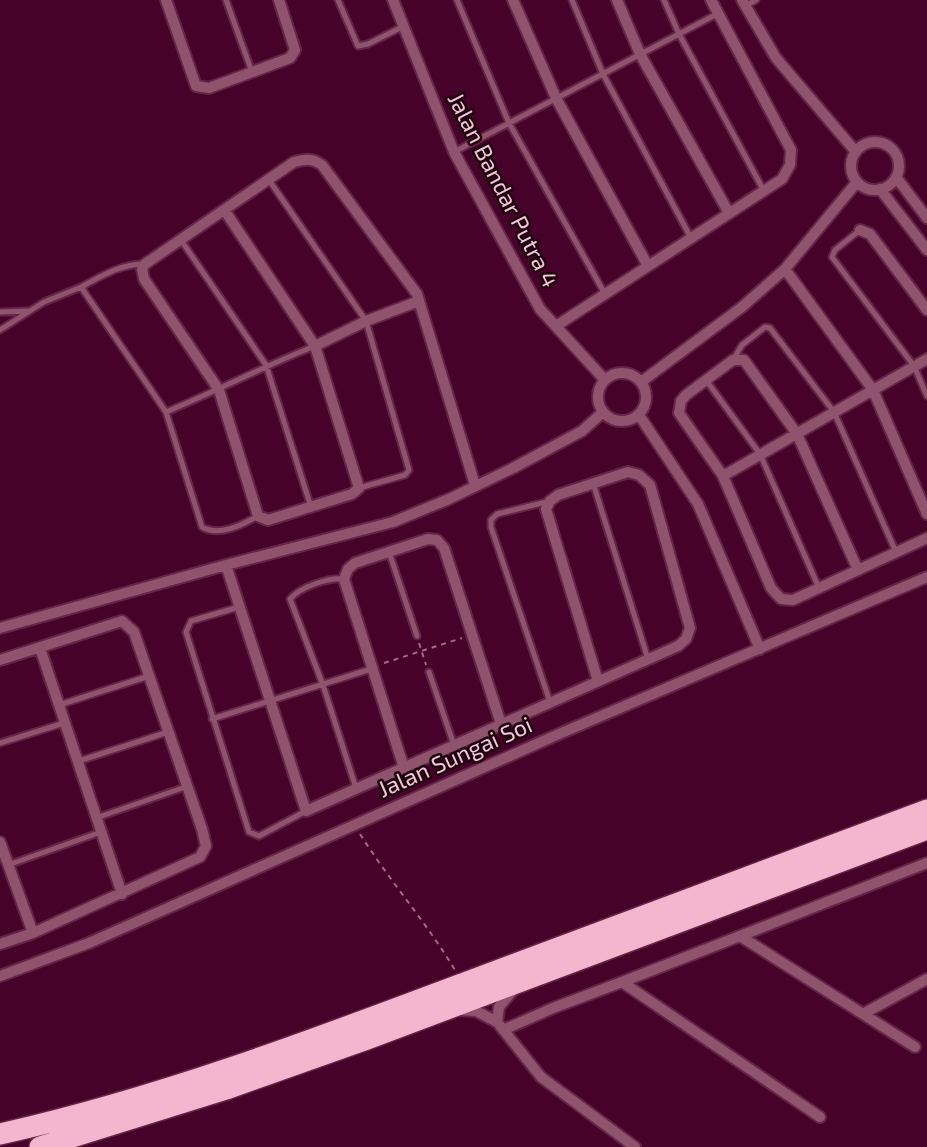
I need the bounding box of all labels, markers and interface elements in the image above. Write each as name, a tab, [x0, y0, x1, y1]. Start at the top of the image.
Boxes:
street label: Jalan Bandar Putra 4	[443, 87, 565, 292]
street label: Jalan Sungai Soi	[373, 710, 536, 803]

